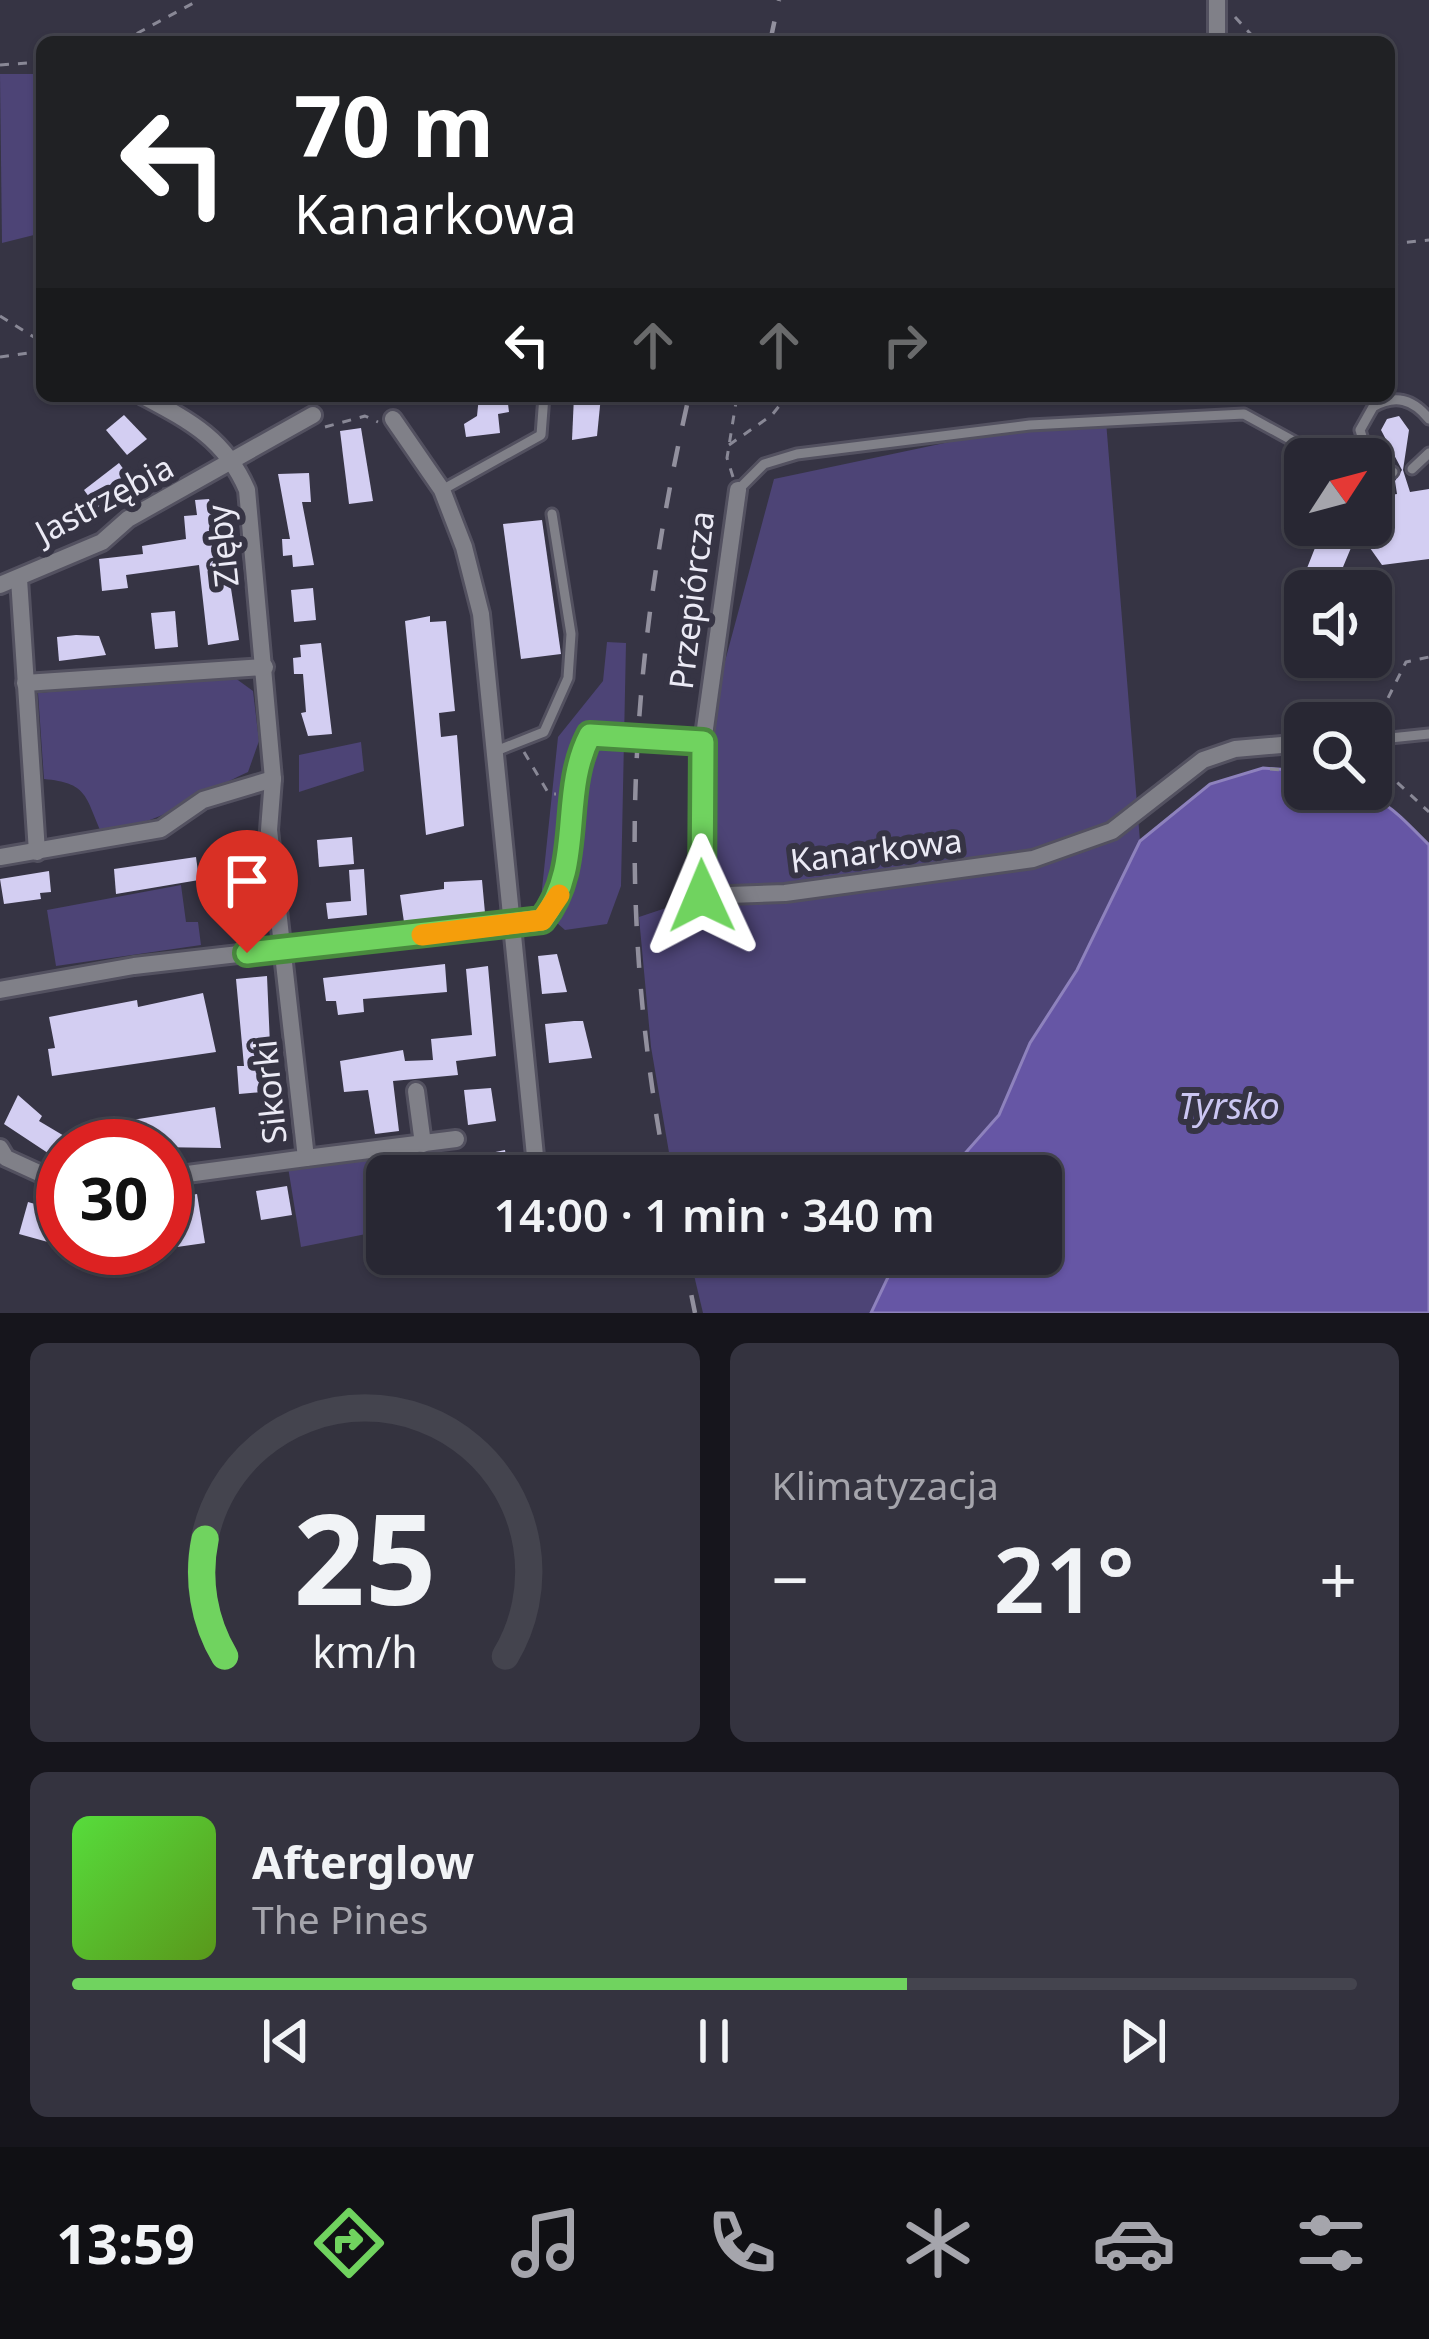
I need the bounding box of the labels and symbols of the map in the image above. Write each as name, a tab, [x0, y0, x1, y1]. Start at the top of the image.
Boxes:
north arrow	[1284, 438, 1392, 546]
street label: Jastrzębia	[24, 444, 181, 556]
street label: Zięby	[195, 502, 249, 589]
street label: Przepiórcza	[658, 508, 724, 692]
street label: Kanarkowa	[787, 817, 965, 883]
pin	[196, 830, 298, 953]
position arrow	[639, 833, 765, 959]
street label: Sikorki	[241, 1038, 297, 1146]
water label: Tyrsko	[1178, 1081, 1280, 1130]
speed limit sign: 30	[36, 1119, 192, 1275]

